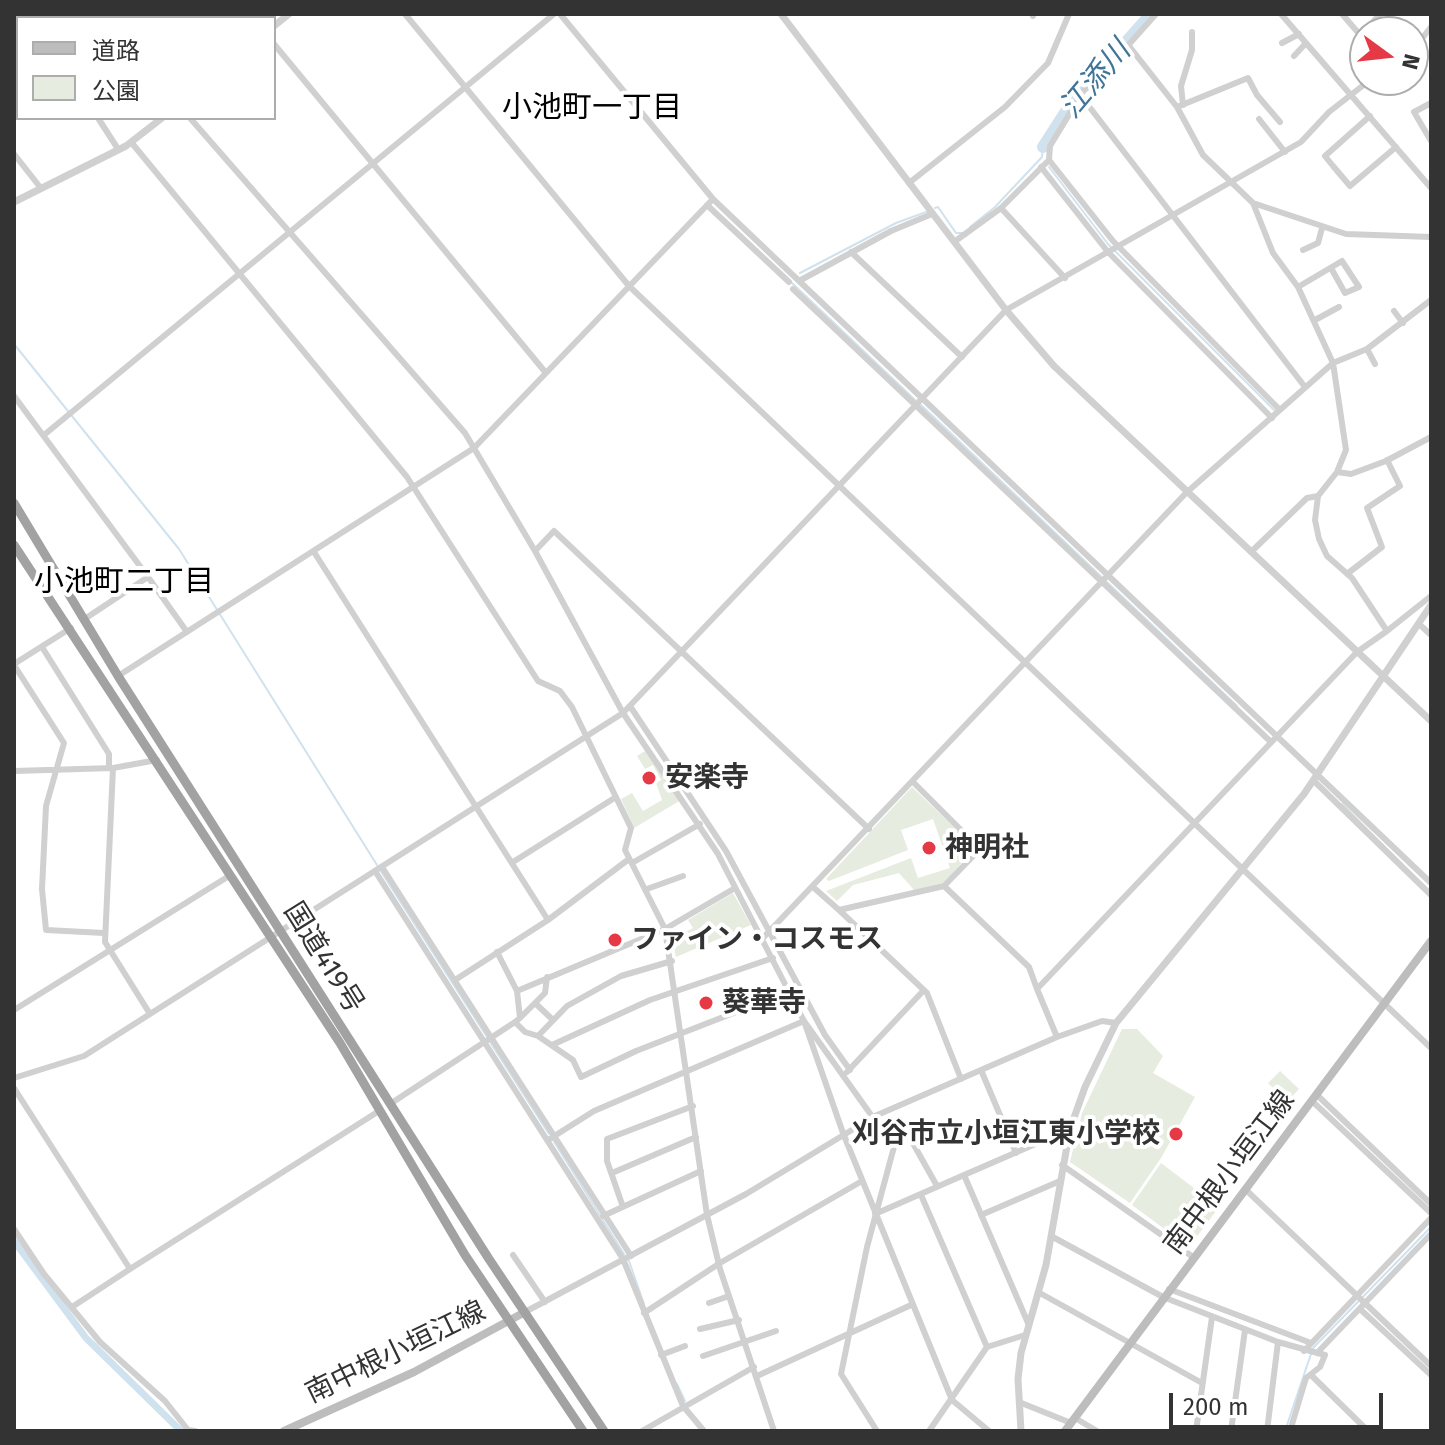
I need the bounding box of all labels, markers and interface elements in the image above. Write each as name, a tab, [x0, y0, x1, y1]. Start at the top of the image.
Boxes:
legend	[16, 16, 276, 120]
north arrow	[1349, 16, 1429, 96]
water label: 江添川	[1053, 34, 1139, 126]
text: 道路	[92, 37, 140, 65]
text: N	[1396, 51, 1426, 72]
text: 公園	[92, 77, 140, 105]
district label: 小池町一丁目	[502, 91, 682, 127]
district label: 小池町二丁目	[34, 565, 214, 601]
place label: 安楽寺	[665, 761, 749, 795]
marker: 安楽寺	[640, 769, 658, 787]
place label: 神明社	[945, 831, 1029, 865]
marker: 神明社	[920, 839, 938, 857]
street label: 国道419号	[276, 896, 370, 1020]
place label: ファイン・コスモス	[631, 923, 883, 957]
marker: ファイン・コスモス	[606, 931, 624, 949]
place label: 葵華寺	[722, 986, 806, 1020]
marker: 葵華寺	[697, 994, 715, 1012]
street label: 南中根小垣江線	[1158, 1085, 1302, 1261]
place label: 刈谷市立小垣江東小学校	[852, 1117, 1160, 1151]
marker: 刈谷市立小垣江東小学校	[1167, 1125, 1185, 1143]
street label: 南中根小垣江線	[301, 1295, 491, 1411]
scale bar	[1173, 1377, 1387, 1427]
text: 200 m	[1183, 1393, 1249, 1421]

